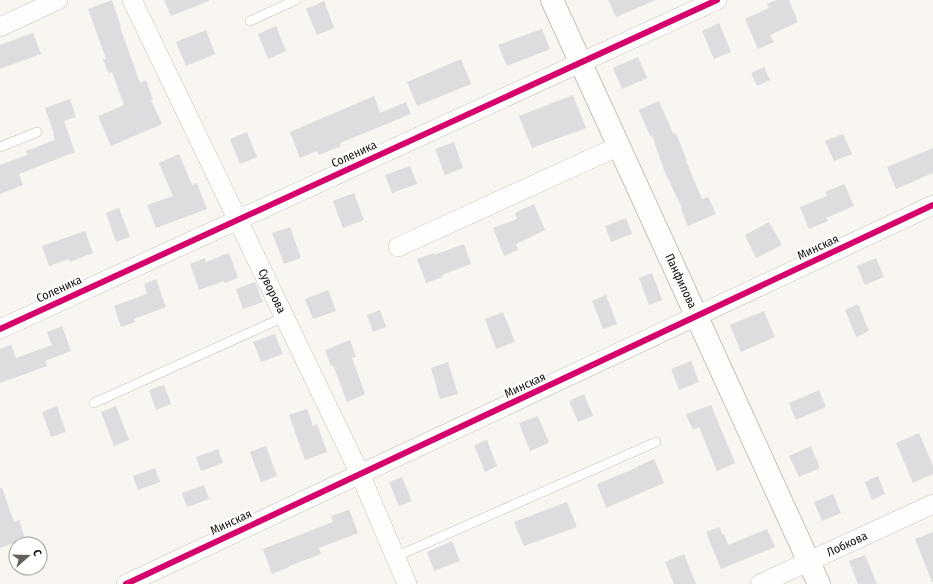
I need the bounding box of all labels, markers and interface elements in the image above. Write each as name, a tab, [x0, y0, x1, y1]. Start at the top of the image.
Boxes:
street label: Соленика	[329, 137, 379, 171]
street label: Минская	[795, 231, 841, 263]
street label: Панфилова	[662, 251, 700, 311]
street label: Суворова	[255, 267, 289, 316]
street label: Соленика	[34, 272, 84, 306]
street label: Минская	[502, 369, 548, 401]
street label: Минская	[208, 506, 254, 538]
street label: Лобкова	[824, 528, 870, 559]
north arrow	[8, 536, 48, 576]
text: С	[30, 548, 44, 558]

